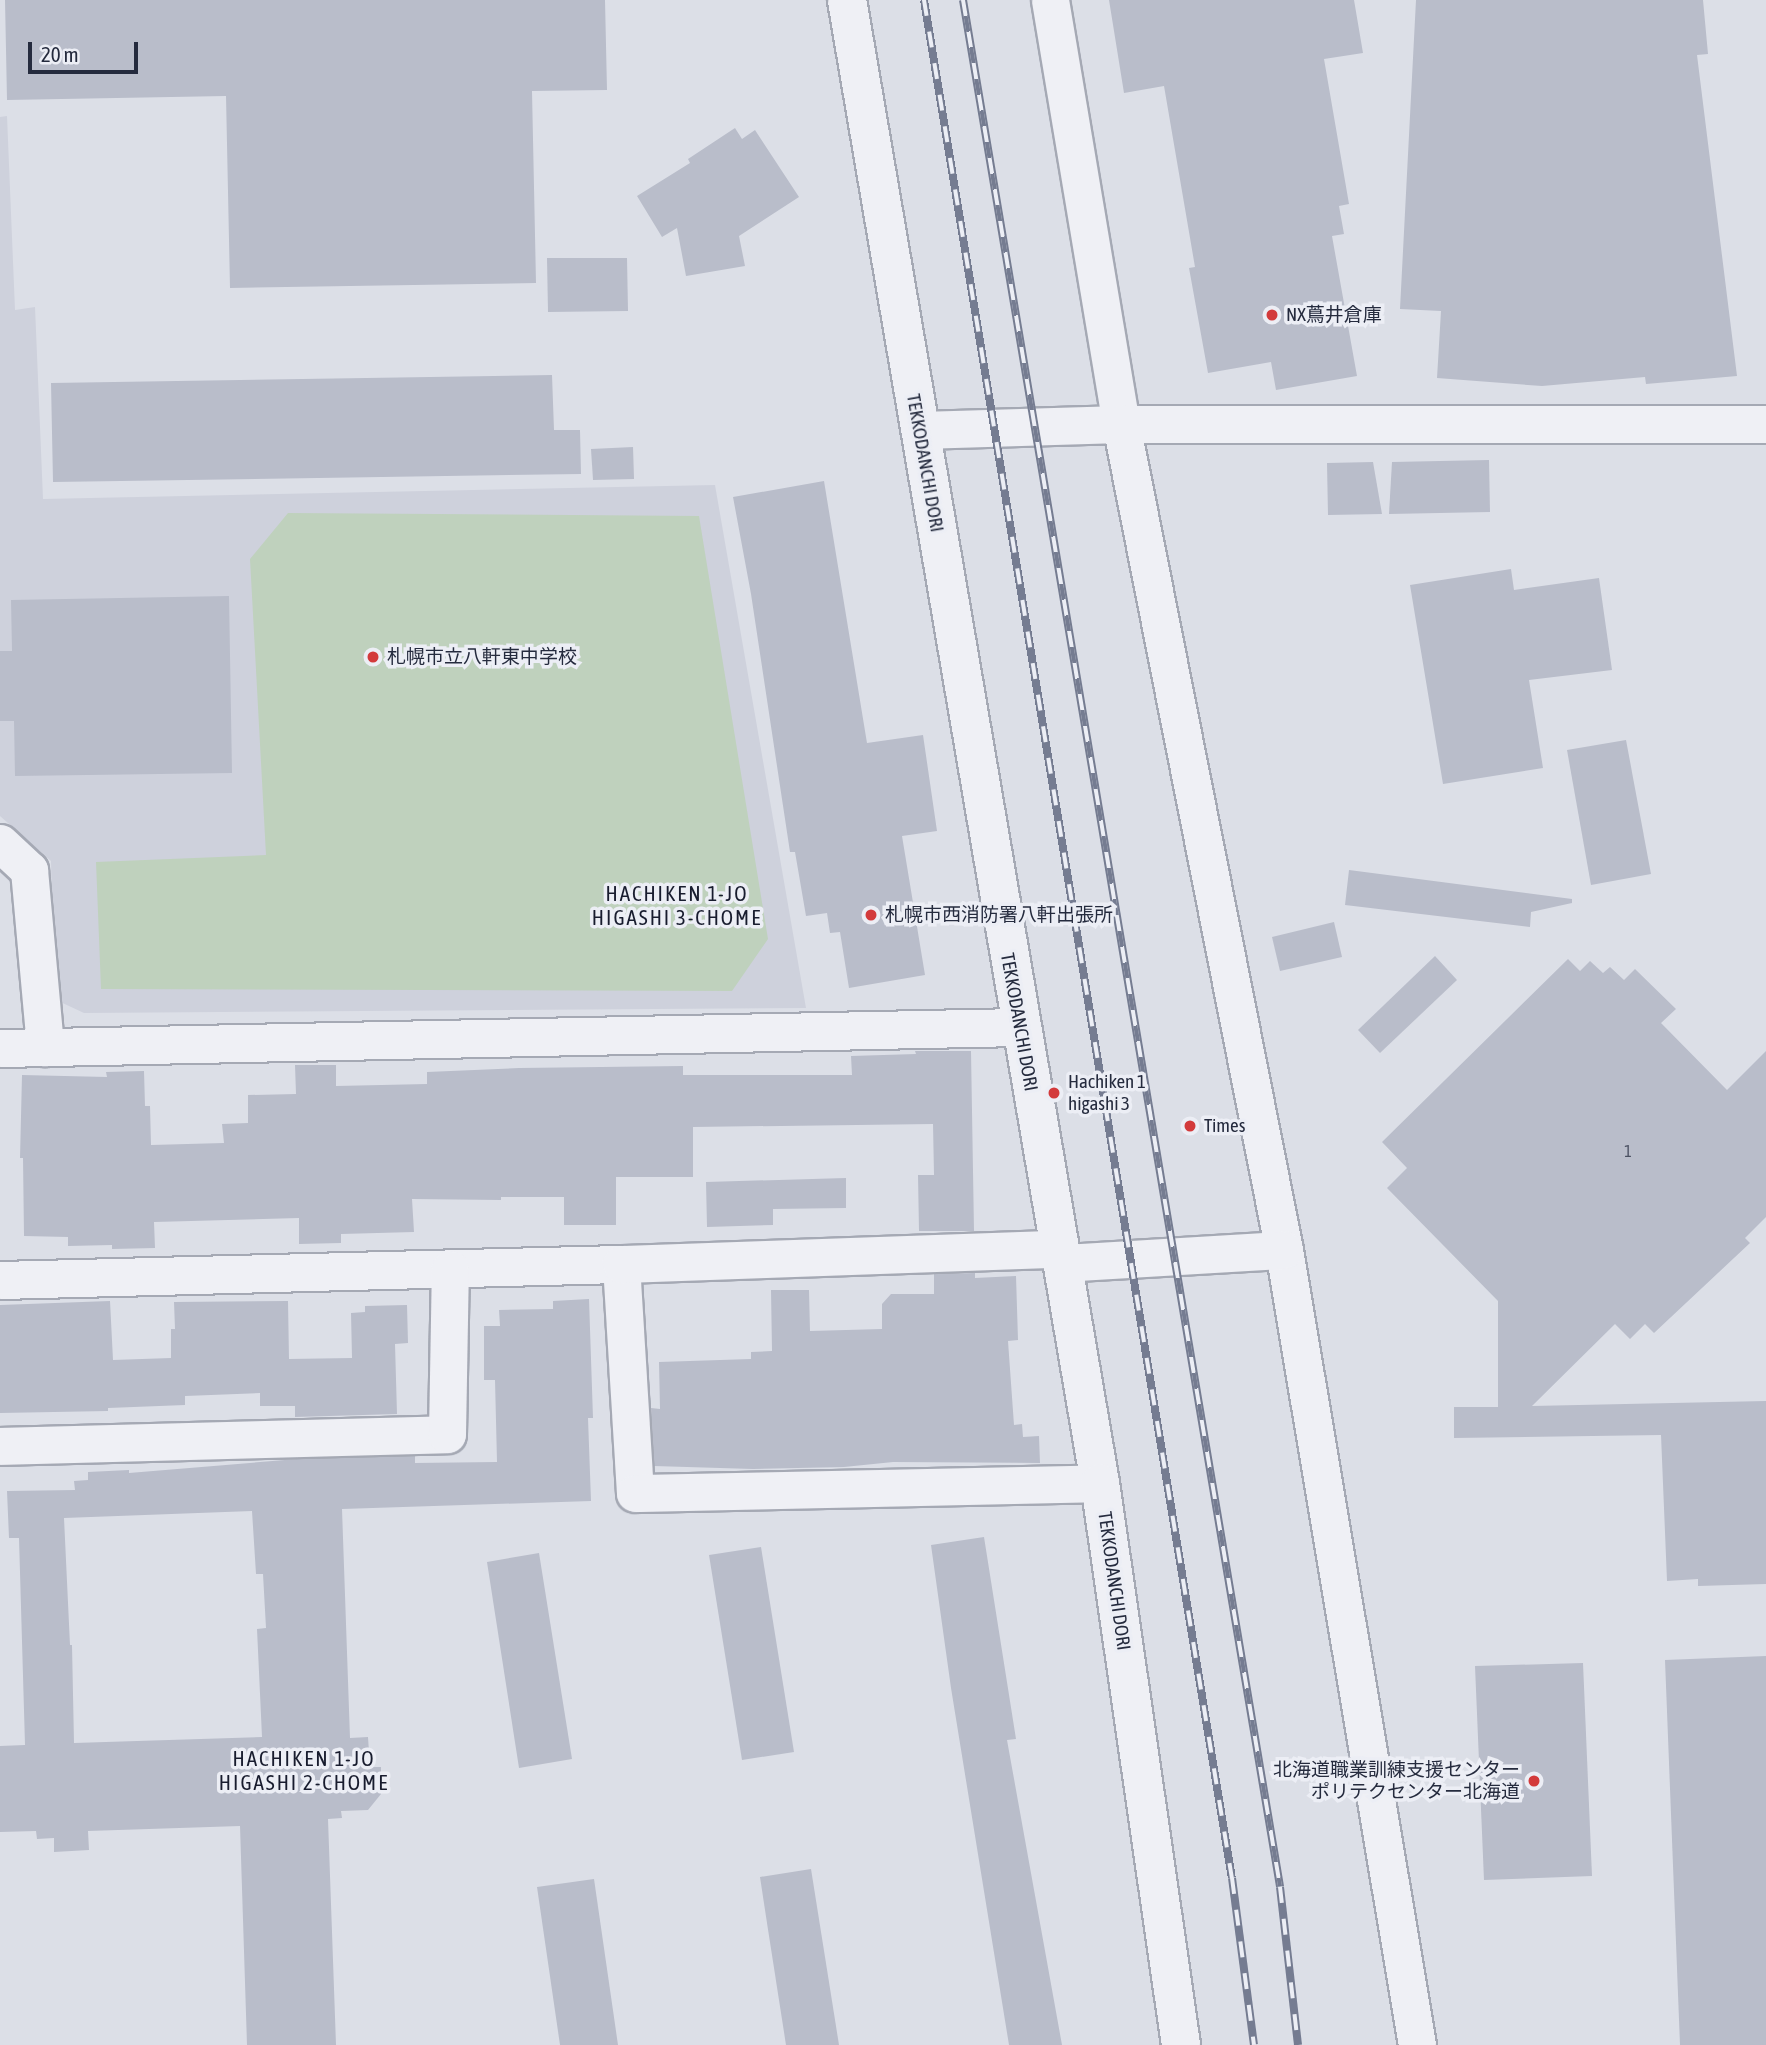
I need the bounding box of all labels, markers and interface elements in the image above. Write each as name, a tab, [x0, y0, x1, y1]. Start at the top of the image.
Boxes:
scale bar	[32, 28, 142, 72]
text: 20 m	[41, 42, 79, 66]
place label: NX蔦井倉庫	[1286, 304, 1382, 326]
marker: NX蔦井倉庫	[1264, 307, 1280, 323]
street label: TEKKODANCHI DORI	[902, 392, 948, 534]
place label: 札幌市立八軒東中学校	[387, 646, 577, 668]
marker: 札幌市立八軒東中学校	[365, 649, 381, 665]
district label: HACHIKEN 1-JO HIGASHI 3-CHOME	[594, 880, 760, 930]
place label: 札幌市西消防署八軒出張所	[885, 904, 1113, 926]
marker: 札幌市西消防署八軒出張所	[863, 907, 879, 923]
street label: TEKKODANCHI DORI	[996, 951, 1042, 1093]
place label: Hachiken 1 higashi 3	[1068, 1071, 1146, 1115]
marker: Hachiken 1 higashi 3	[1046, 1085, 1062, 1101]
place label: Times	[1204, 1115, 1245, 1137]
marker: Times	[1182, 1118, 1198, 1134]
house number: 1	[1624, 1141, 1632, 1161]
street label: TEKKODANCHI DORI	[1093, 1510, 1135, 1652]
district label: HACHIKEN 1-JO HIGASHI 2-CHOME	[221, 1745, 387, 1795]
place label: 北海道職業訓練支援センター ポリテクセンター北海道	[1273, 1759, 1520, 1803]
marker: 北海道職業訓練支援センター ポリテクセンター北海道	[1526, 1773, 1542, 1789]

